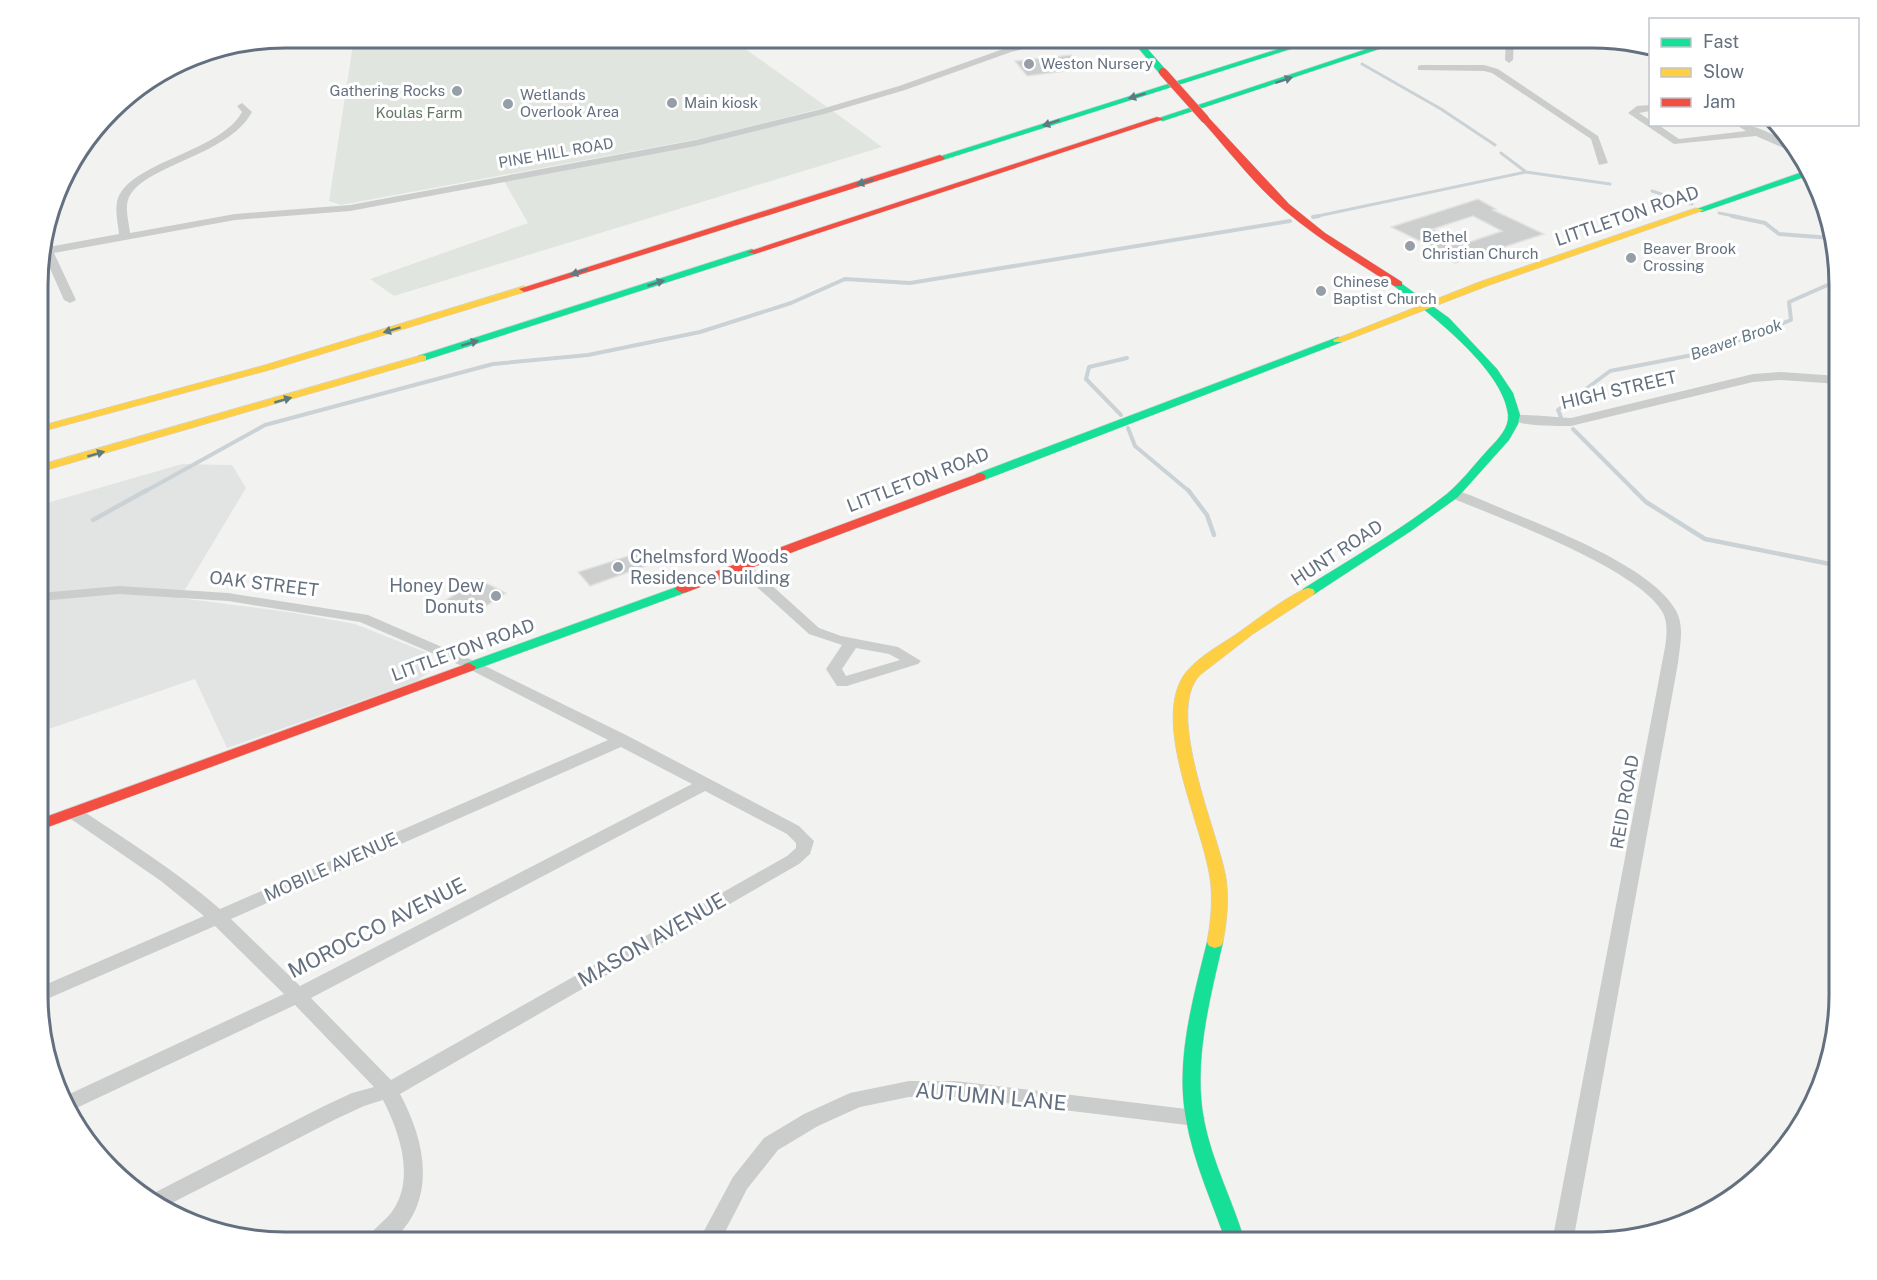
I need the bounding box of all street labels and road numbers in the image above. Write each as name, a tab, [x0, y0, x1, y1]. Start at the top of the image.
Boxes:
street label: PINE HILL ROAD	[497, 134, 615, 171]
street label: LITTLETON ROAD	[1552, 181, 1702, 250]
street label: HIGH STREET	[1559, 366, 1679, 413]
street label: LITTLETON ROAD	[844, 443, 992, 516]
street label: HUNT ROAD	[1287, 515, 1386, 590]
street label: OAK STREET	[208, 566, 320, 601]
street label: LITTLETON ROAD	[388, 614, 537, 685]
street label: REID ROAD	[1606, 753, 1643, 851]
street label: MOBILE AVENUE	[261, 828, 401, 905]
street label: MOROCCO AVENUE	[284, 872, 470, 983]
street label: MASON AVENUE	[573, 887, 730, 992]
street label: AUTUMN LANE	[914, 1077, 1068, 1116]

